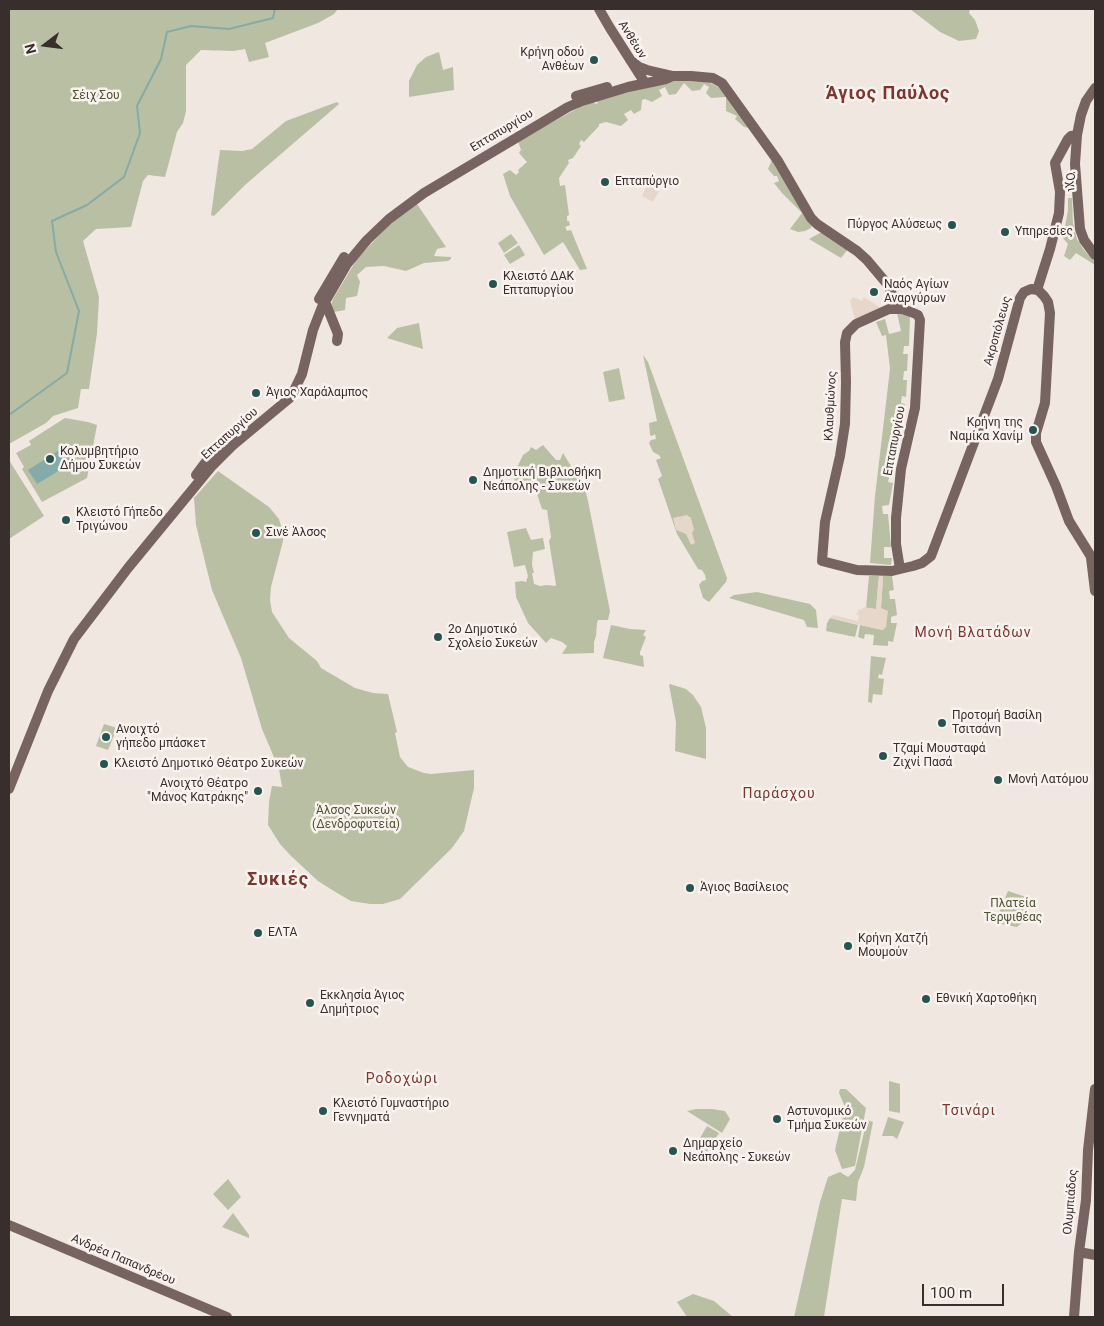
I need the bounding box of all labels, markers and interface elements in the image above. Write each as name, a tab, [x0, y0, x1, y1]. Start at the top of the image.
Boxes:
street label: Ανθέων	[615, 18, 649, 62]
north arrow	[20, 20, 70, 70]
text: N	[22, 42, 40, 56]
place label: Κρήνη οδού Ανθέων	[520, 46, 584, 74]
marker: Κρήνη οδού Ανθέων	[588, 54, 600, 66]
district label: Άγιος Παύλος	[824, 83, 952, 105]
park label: Σέιχ Σου	[72, 89, 120, 103]
street label: Επταπυργίου	[468, 107, 536, 155]
street label: Όχι	[1062, 172, 1078, 192]
place label: Επταπύργιο	[615, 175, 679, 189]
marker: Επταπύργιο	[599, 176, 611, 188]
place label: Πύργος Αλύσεως	[847, 218, 942, 232]
marker: Πύργος Αλύσεως	[946, 219, 958, 231]
place label: Υπηρεσίες	[1015, 225, 1073, 239]
marker: Υπηρεσίες	[999, 226, 1011, 238]
place label: Κλειστό ΔΑΚ Επταπυργίου	[503, 270, 574, 298]
marker: Κλειστό ΔΑΚ Επταπυργίου	[487, 278, 499, 290]
place label: Ναός Αγίων Αναργύρων	[884, 278, 949, 306]
marker: Ναός Αγίων Αναργύρων	[868, 286, 880, 298]
street label: Ακροπόλεως	[981, 295, 1015, 367]
street label: Κλαυθμώνος	[822, 371, 840, 441]
place label: Άγιος Χαράλαμπος	[266, 386, 368, 400]
marker: Άγιος Χαράλαμπος	[250, 387, 262, 399]
street label: Επταπυργίου	[199, 405, 261, 463]
street label: Επταπυργίου	[881, 405, 909, 477]
place label: Κρήνη της Ναμίκα Χανίμ	[950, 416, 1023, 444]
marker: Κρήνη της Ναμίκα Χανίμ	[1027, 424, 1039, 436]
place label: Κολυμβητήριο Δήμου Συκεών	[60, 445, 141, 473]
marker: Κολυμβητήριο Δήμου Συκεών	[44, 453, 56, 465]
place label: Δημοτική Βιβλιοθήκη Νεάπολης - Συκεών	[483, 466, 601, 494]
marker: Δημοτική Βιβλιοθήκη Νεάπολης - Συκεών	[467, 474, 479, 486]
place label: Κλειστό Γήπεδο Τριγώνου	[76, 506, 163, 534]
marker: Κλειστό Γήπεδο Τριγώνου	[60, 514, 72, 526]
place label: Σινέ Άλσος	[266, 526, 326, 540]
marker: Σινέ Άλσος	[250, 527, 262, 539]
place label: 2ο Δημοτικό Σχολείο Συκεών	[448, 623, 537, 651]
district label: Μονή Βλατάδων	[913, 625, 1033, 641]
marker: 2ο Δημοτικό Σχολείο Συκεών	[432, 631, 444, 643]
place label: Προτομή Βασίλη Τσιτσάνη	[952, 709, 1042, 737]
marker: Προτομή Βασίλη Τσιτσάνη	[936, 717, 948, 729]
place label: Ανοιχτό γήπεδο μπάσκετ	[116, 723, 206, 751]
marker: Ανοιχτό γήπεδο μπάσκετ	[100, 731, 112, 743]
place label: Τζαμί Μουσταφά Ζιχνί Πασά	[893, 742, 985, 770]
marker: Τζαμί Μουσταφά Ζιχνί Πασά	[877, 750, 889, 762]
place label: Κλειστό Δημοτικό Θέατρο Συκεών	[114, 757, 303, 771]
marker: Κλειστό Δημοτικό Θέατρο Συκεών	[98, 758, 110, 770]
place label: Μονή Λατόμου	[1008, 773, 1089, 787]
marker: Μονή Λατόμου	[992, 774, 1004, 786]
place label: Ανοιχτό Θέατρο "Μάνος Κατράκης"	[147, 777, 248, 805]
marker: Ανοιχτό Θέατρο "Μάνος Κατράκης"	[252, 785, 264, 797]
district label: Παράσχου	[741, 786, 817, 802]
park label: Άλσος Συκεών (Δενδροφυτεία)	[312, 804, 400, 832]
district label: Συκιές	[246, 869, 310, 891]
place label: Άγιος Βασίλειος	[700, 881, 789, 895]
marker: Άγιος Βασίλειος	[684, 882, 696, 894]
park label: Πλατεία Τερψιθέας	[984, 897, 1042, 925]
place label: ΕΛΤΑ	[268, 926, 297, 940]
marker: ΕΛΤΑ	[252, 927, 264, 939]
place label: Κρήνη Χατζή Μουμούν	[858, 932, 928, 960]
marker: Κρήνη Χατζή Μουμούν	[842, 940, 854, 952]
place label: Εκκλησία Άγιος Δημήτριος	[320, 989, 405, 1017]
place label: Εθνική Χαρτοθήκη	[936, 992, 1037, 1006]
marker: Εθνική Χαρτοθήκη	[920, 993, 932, 1005]
marker: Εκκλησία Άγιος Δημήτριος	[304, 997, 316, 1009]
district label: Ροδοχώρι	[365, 1071, 439, 1087]
place label: Κλειστό Γυμναστήριο Γεννηματά	[333, 1097, 449, 1125]
district label: Τσινάρι	[941, 1103, 997, 1119]
marker: Κλειστό Γυμναστήριο Γεννηματά	[317, 1105, 329, 1117]
place label: Αστυνομικό Τμήμα Συκεών	[787, 1105, 867, 1133]
marker: Αστυνομικό Τμήμα Συκεών	[771, 1113, 783, 1125]
place label: Δημαρχείο Νεάπολης - Συκεών	[683, 1137, 790, 1165]
marker: Δημαρχείο Νεάπολης - Συκεών	[667, 1145, 679, 1157]
street label: Ολυμπιάδος	[1061, 1169, 1081, 1235]
street label: Ανδρέα Παπανδρέου	[69, 1232, 177, 1288]
scale bar	[924, 1274, 1006, 1306]
text: 100 m	[930, 1284, 972, 1302]

